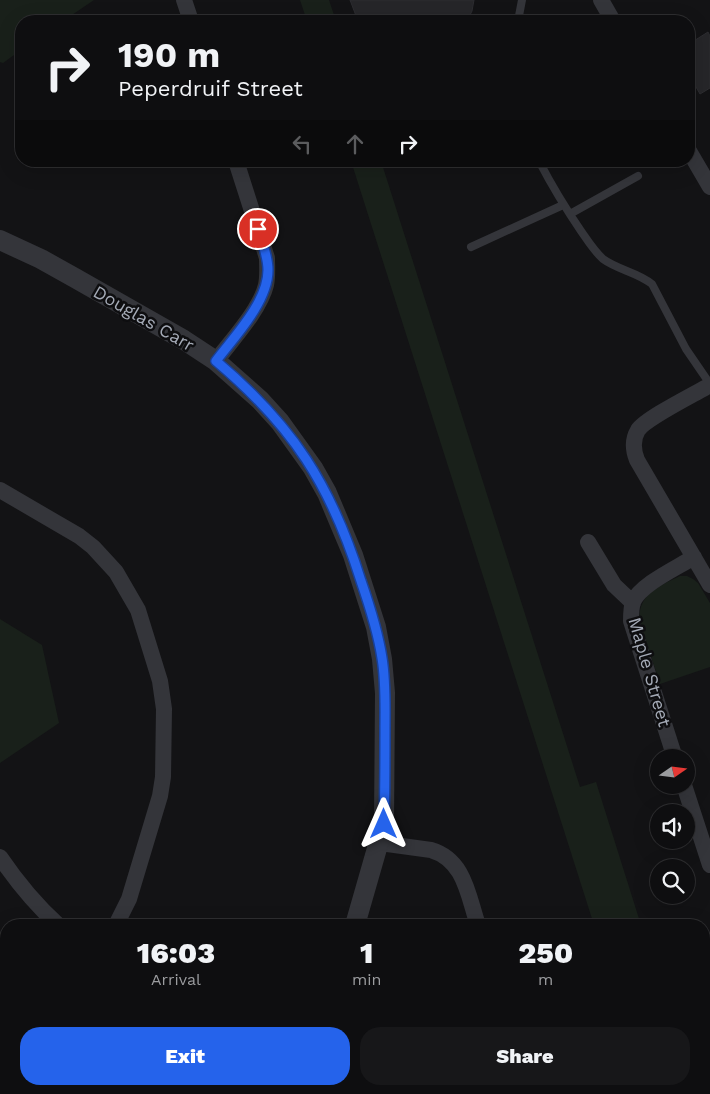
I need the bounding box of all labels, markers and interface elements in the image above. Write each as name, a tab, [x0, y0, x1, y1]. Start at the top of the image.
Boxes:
text: 190 m	[118, 34, 220, 76]
icon: right	[35, 35, 100, 100]
text: Peperdruif Street	[118, 76, 303, 101]
icon: left	[288, 130, 316, 158]
icon: ahead	[341, 130, 369, 158]
icon: right	[394, 130, 422, 158]
pin	[237, 208, 279, 250]
icon: arrive	[244, 215, 272, 243]
street label: Douglas Carr	[90, 281, 198, 355]
street label: Maple Street	[624, 615, 676, 730]
north arrow	[650, 749, 695, 794]
map controls	[650, 749, 695, 904]
position arrow	[357, 797, 409, 849]
button: sound	[650, 804, 695, 849]
button: search	[650, 859, 695, 904]
text: 16:03	[137, 935, 215, 970]
text: 1	[360, 935, 373, 970]
text: 250	[518, 935, 573, 970]
text: Arrival	[151, 970, 201, 989]
text: min	[352, 970, 381, 989]
text: m	[538, 970, 553, 989]
button: Exit	[20, 1027, 350, 1085]
button: Share	[360, 1027, 690, 1085]

